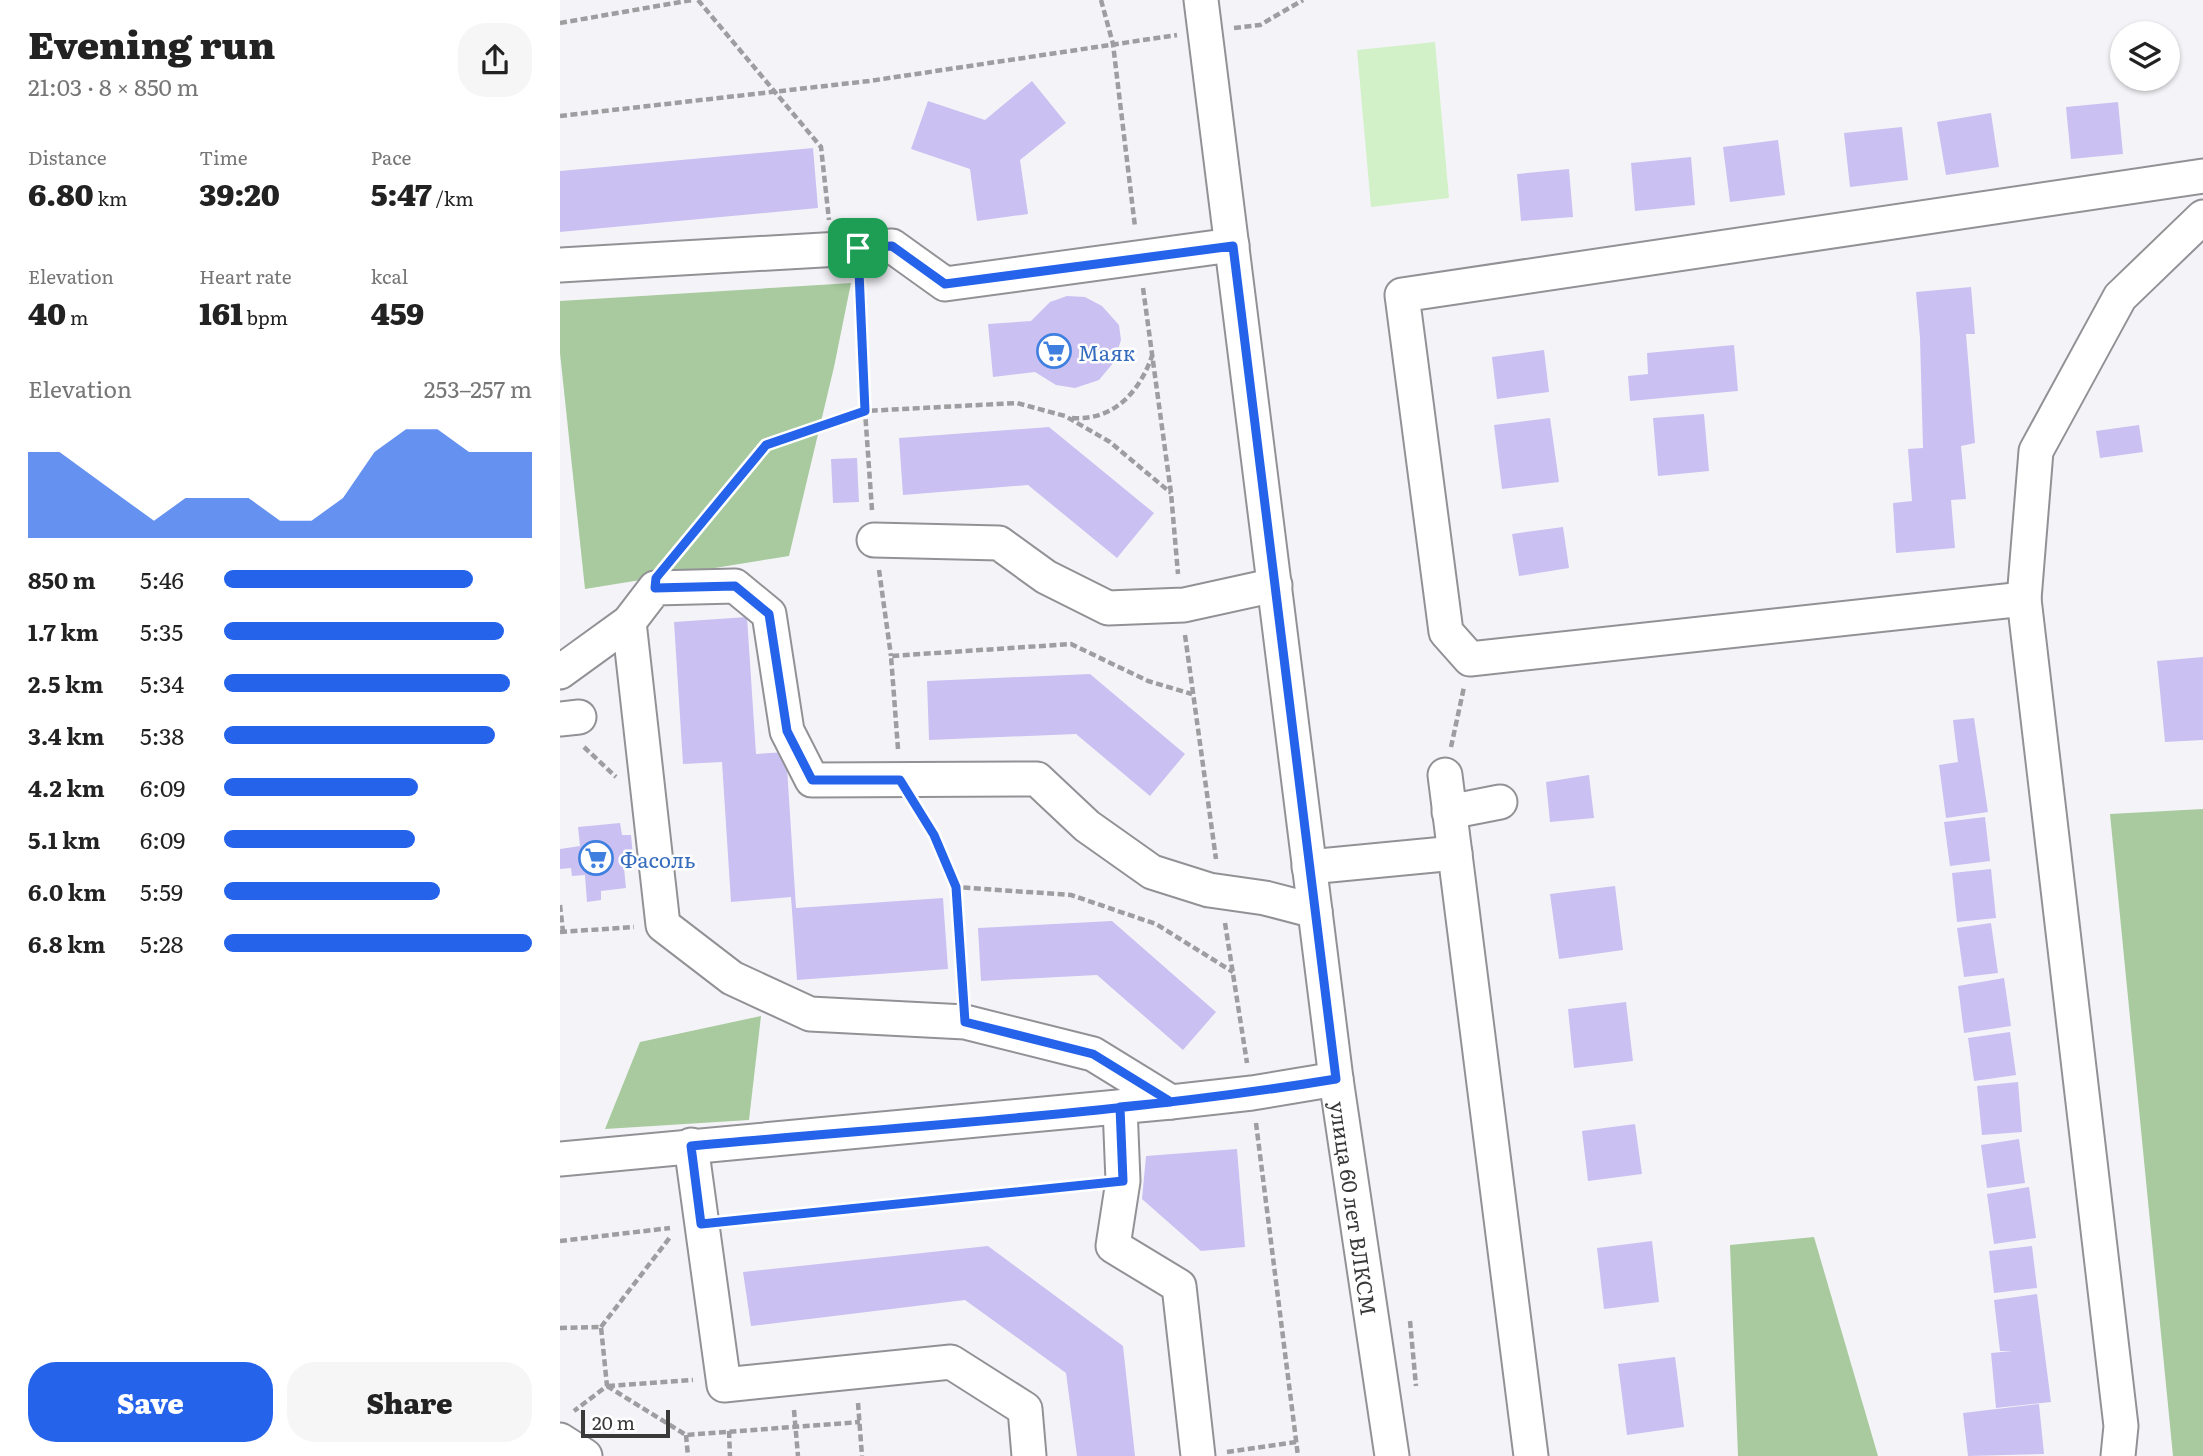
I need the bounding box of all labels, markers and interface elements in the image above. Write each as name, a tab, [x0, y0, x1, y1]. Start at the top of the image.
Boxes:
text: Evening run	[28, 14, 275, 71]
map controls	[2110, 21, 2180, 91]
button: layers	[2110, 21, 2180, 91]
button: share	[458, 23, 532, 97]
text: 21:03 · 8 × 850 m	[28, 69, 199, 103]
text: Distance	[28, 143, 107, 171]
text: Time	[199, 143, 248, 171]
text: Pace	[371, 143, 411, 171]
text: 6.80	[28, 171, 94, 215]
text: 39:20	[199, 171, 280, 215]
text: 5:47	[371, 171, 432, 215]
text: km	[94, 184, 127, 212]
text: /km	[432, 184, 474, 212]
pin	[828, 218, 888, 278]
icon: arrive	[839, 229, 877, 267]
text: Elevation	[28, 262, 114, 290]
text: Heart rate	[199, 262, 292, 290]
text: kcal	[371, 262, 408, 290]
text: 40	[28, 290, 66, 334]
text: 161	[199, 290, 243, 334]
text: 459	[371, 290, 424, 334]
text: m	[66, 303, 88, 331]
text: bpm	[243, 303, 288, 331]
supermarket icon: Маяк	[1035, 332, 1073, 370]
place label: Маяк	[1078, 336, 1136, 367]
text: Elevation	[28, 371, 132, 405]
text: 253–257 m	[424, 371, 532, 405]
text: 850 m	[28, 562, 96, 596]
text: 5:46	[140, 562, 184, 596]
text: 1.7 km	[28, 614, 99, 648]
text: 5:35	[140, 614, 183, 648]
text: 2.5 km	[28, 666, 103, 700]
text: 5:34	[140, 666, 184, 700]
text: 3.4 km	[28, 718, 105, 752]
text: 5:38	[140, 718, 184, 752]
text: 4.2 km	[28, 770, 105, 804]
text: 6:09	[140, 770, 185, 804]
text: 5.1 km	[28, 822, 101, 856]
text: 6:09	[140, 822, 185, 856]
supermarket icon: Фасоль	[577, 839, 615, 877]
place label: Фасоль	[620, 843, 696, 874]
text: 6.0 km	[28, 874, 106, 908]
text: 5:59	[140, 874, 183, 908]
text: 6.8 km	[28, 926, 105, 960]
text: 5:28	[140, 926, 183, 960]
street label: улица 60 лет ВЛКСМ	[1324, 1099, 1386, 1318]
button: Save	[28, 1362, 273, 1442]
button: Share	[287, 1362, 532, 1442]
scale bar	[581, 1407, 670, 1439]
text: 20 m	[592, 1408, 635, 1436]

